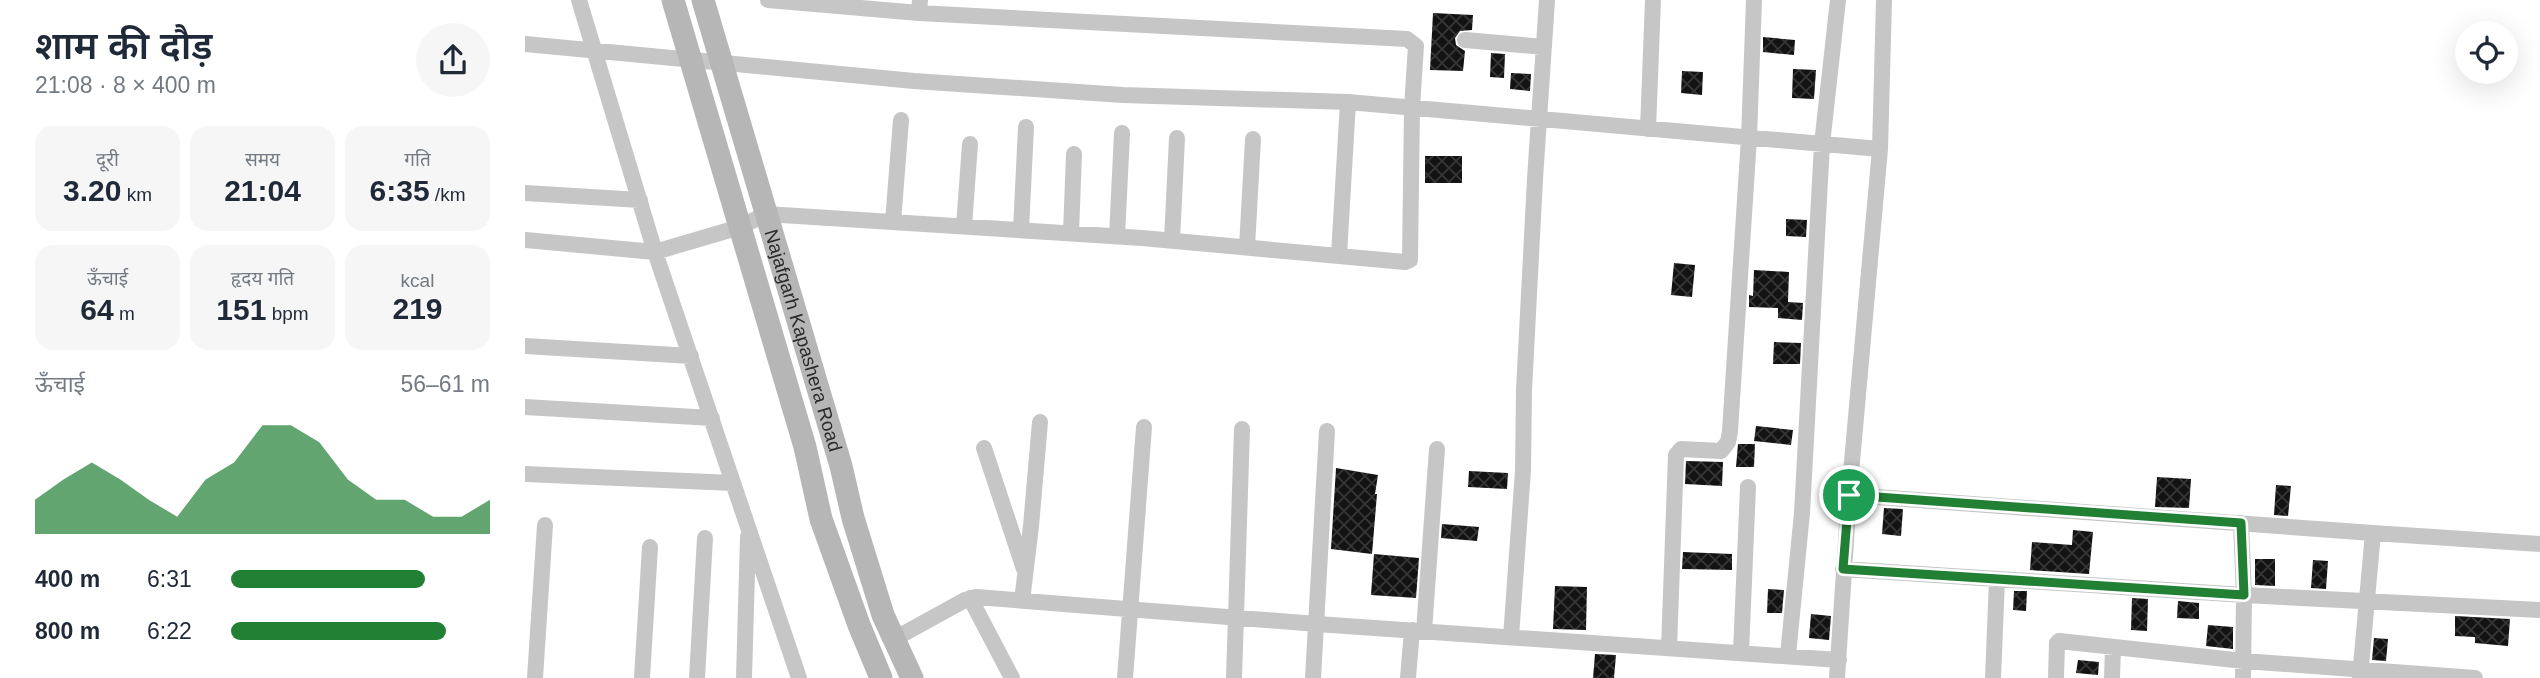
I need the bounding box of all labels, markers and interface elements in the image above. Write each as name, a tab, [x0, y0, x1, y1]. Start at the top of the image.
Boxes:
map controls	[2455, 21, 2518, 84]
button: locate	[2455, 21, 2518, 84]
button: share	[416, 23, 490, 97]
text: शाम की दौड़	[35, 25, 213, 67]
text: 21:08 · 8 × 400 m	[35, 72, 216, 98]
text: दूरी	[96, 149, 119, 170]
text: समय	[245, 149, 280, 170]
text: गति	[404, 149, 431, 170]
text: 3.20	[63, 174, 121, 207]
text: 21:04	[224, 174, 301, 207]
text: 6:35	[370, 174, 430, 207]
text: km	[121, 184, 152, 205]
text: /km	[430, 184, 465, 205]
street label: Najafgarh Kapashera Road	[761, 227, 847, 454]
text: ऊँचाई	[87, 268, 128, 289]
text: हृदय गति	[231, 268, 294, 289]
text: kcal	[401, 270, 434, 291]
text: 219	[392, 292, 443, 325]
text: 64	[80, 293, 114, 326]
text: 151	[216, 293, 266, 326]
text: m	[114, 303, 135, 324]
text: bpm	[266, 303, 309, 324]
text: ऊँचाई	[35, 371, 85, 397]
text: 56–61 m	[400, 371, 490, 397]
pin	[1819, 465, 1879, 525]
icon: arrive	[1830, 476, 1868, 514]
text: 400 m	[35, 566, 100, 592]
text: 6:31	[147, 566, 192, 592]
text: 800 m	[35, 618, 100, 644]
text: 6:22	[147, 618, 192, 644]

